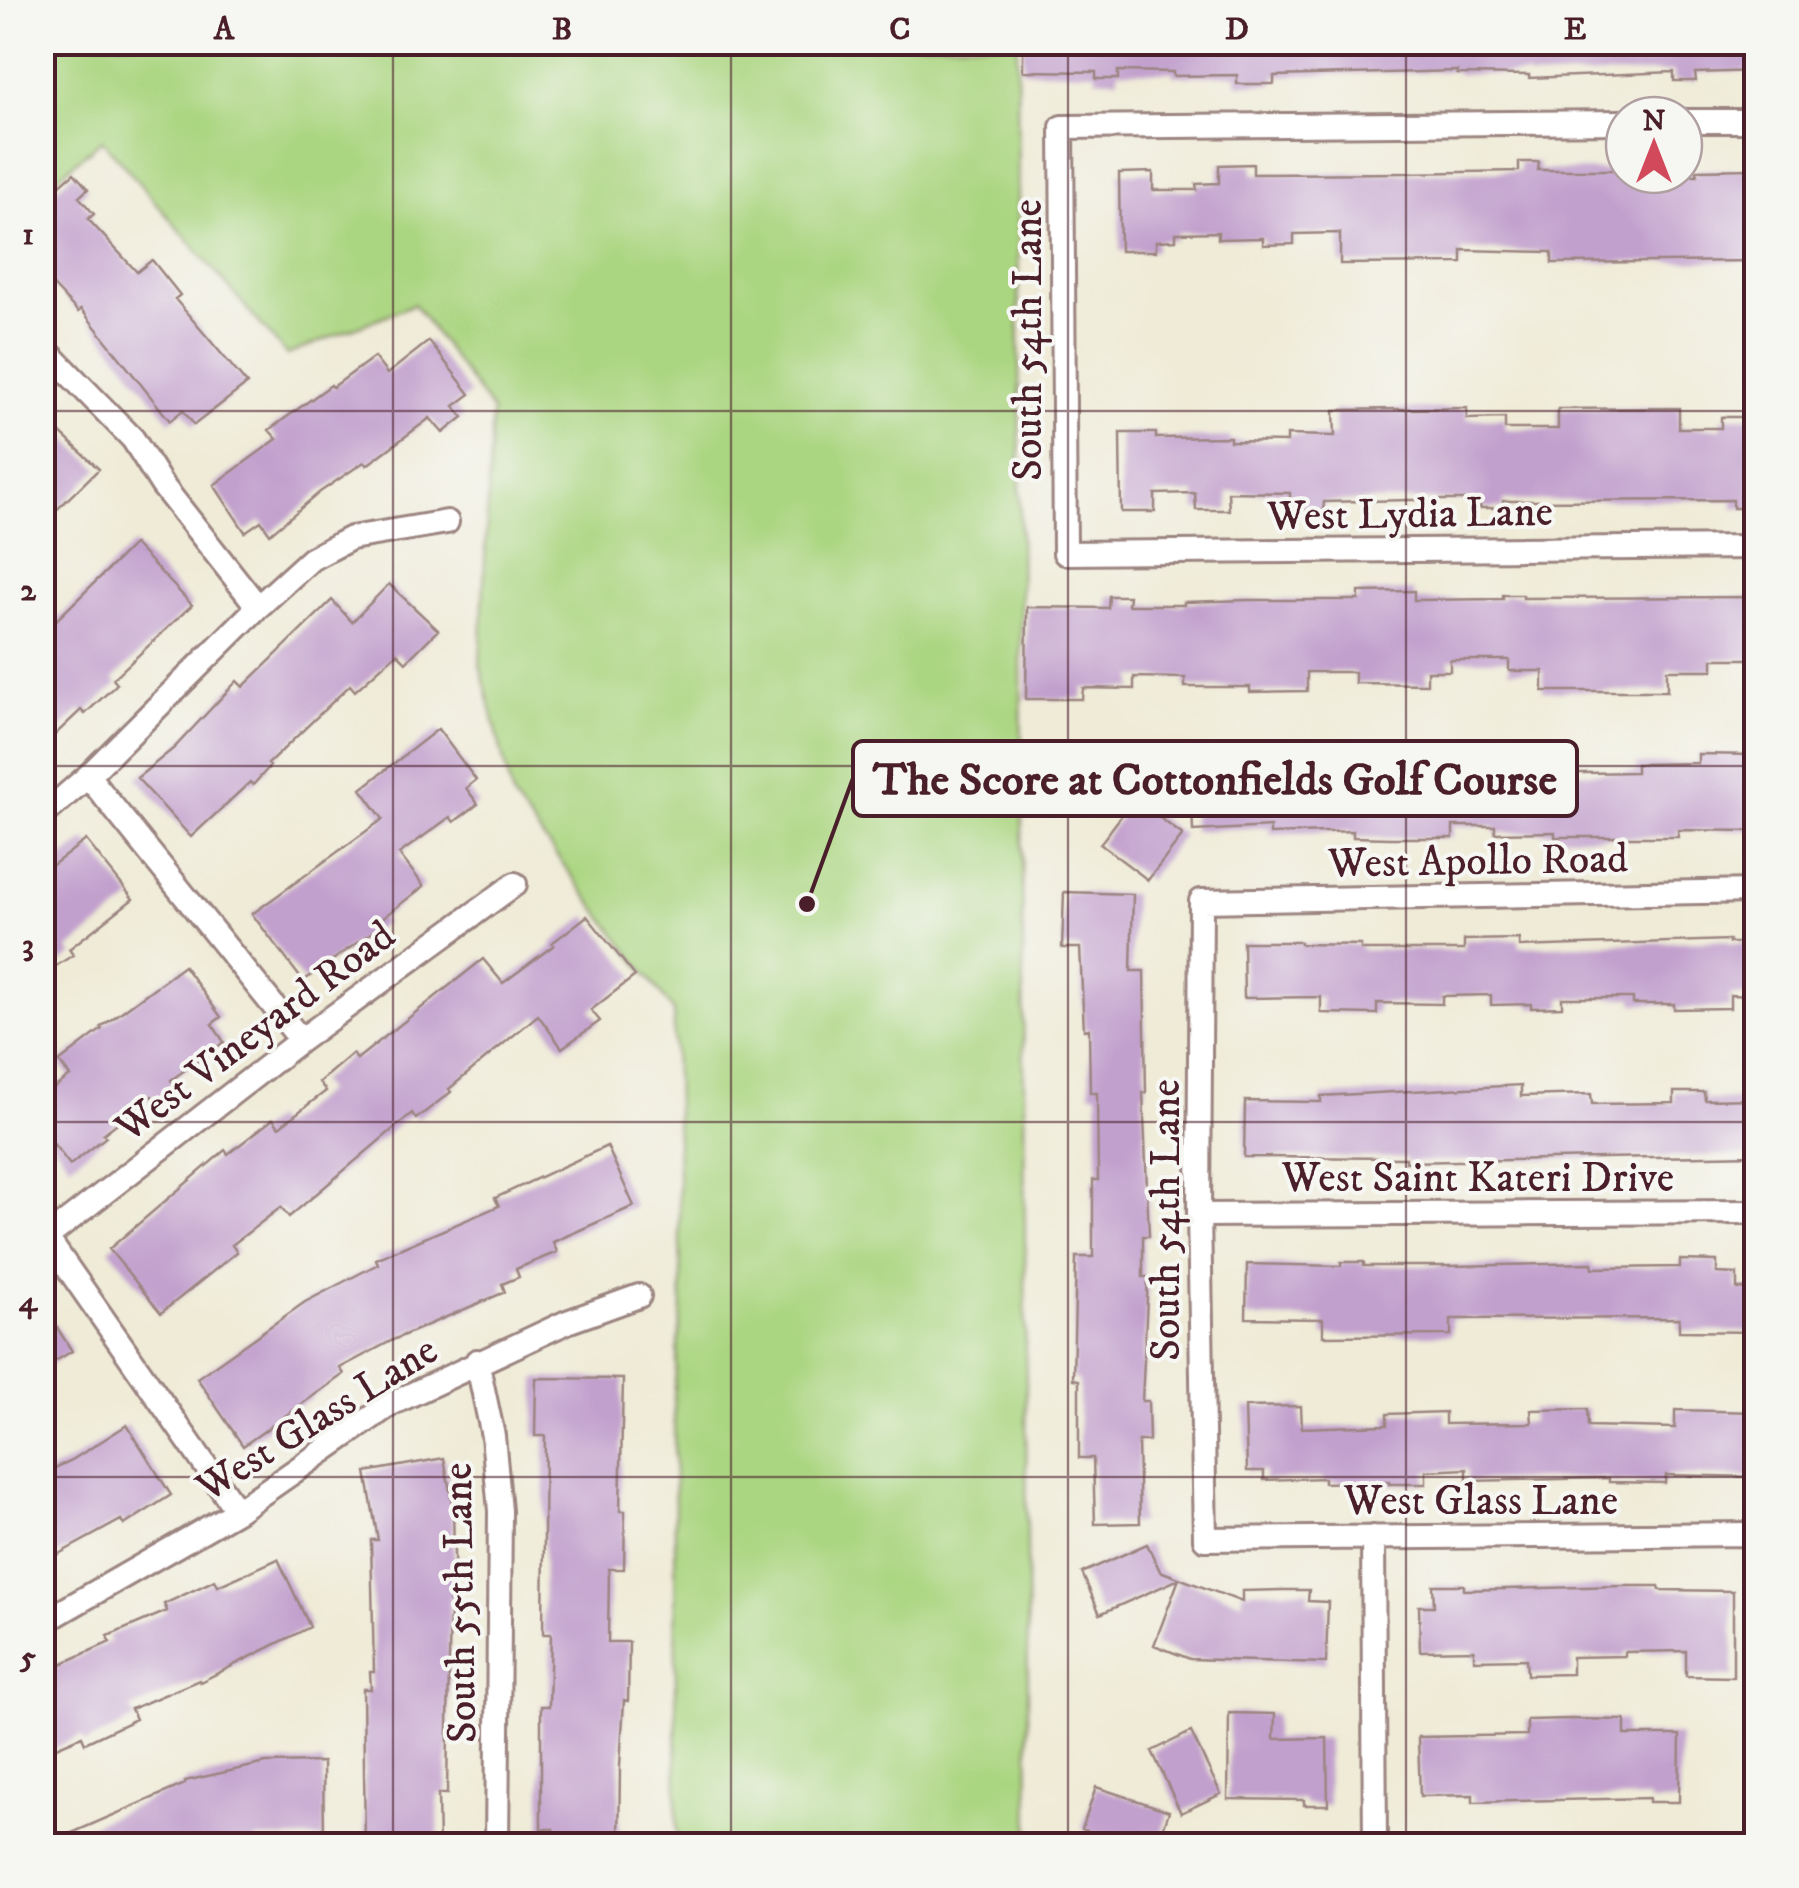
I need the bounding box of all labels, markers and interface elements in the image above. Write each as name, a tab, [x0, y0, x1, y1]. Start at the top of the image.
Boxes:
text: A	[213, 10, 236, 50]
text: B	[552, 10, 572, 50]
text: C	[889, 10, 911, 50]
text: D	[1225, 10, 1249, 50]
text: E	[1564, 10, 1587, 50]
north arrow	[1604, 95, 1704, 195]
text: N	[1643, 104, 1666, 139]
street label: South 54th Lane	[1003, 199, 1055, 481]
text: 1	[22, 215, 34, 255]
street label: West Lydia Lane	[1266, 487, 1553, 544]
text: 2	[20, 571, 36, 611]
callout: The Score at Cottonfields Golf Course	[853, 741, 1577, 816]
text: The Score at Cottonfields Golf Course	[872, 753, 1557, 809]
street label: West Apollo Road	[1327, 833, 1628, 891]
street label: West Vineyard Road	[105, 910, 406, 1155]
text: 3	[22, 926, 34, 966]
street label: South 54th Lane	[1141, 1079, 1193, 1361]
street label: West Saint Kateri Drive	[1281, 1153, 1674, 1205]
text: 4	[19, 1282, 39, 1322]
street label: West Glass Lane	[187, 1325, 448, 1515]
street label: South 55th Lane	[433, 1462, 489, 1744]
street label: West Glass Lane	[1343, 1476, 1618, 1528]
text: 5	[19, 1638, 36, 1678]

